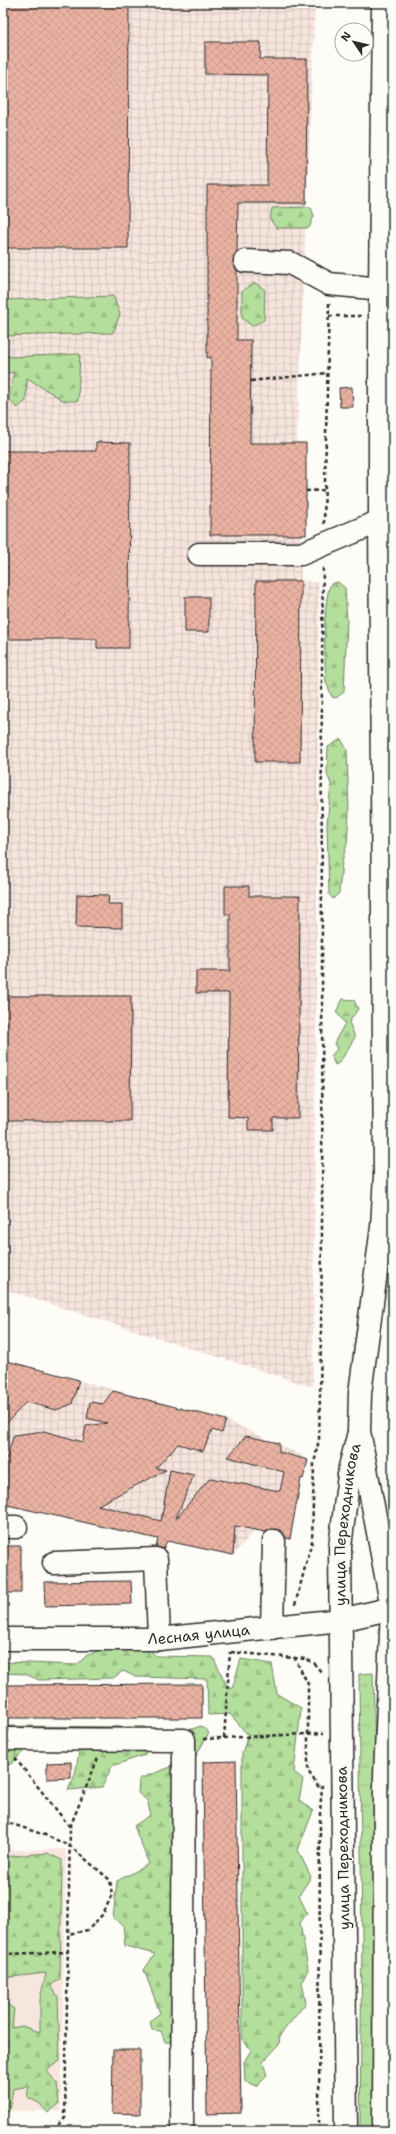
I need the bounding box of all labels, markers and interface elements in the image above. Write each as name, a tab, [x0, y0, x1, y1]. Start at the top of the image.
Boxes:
north arrow	[334, 22, 374, 62]
text: N	[338, 28, 355, 44]
street label: улица Переходникова	[330, 1440, 366, 1606]
street label: Лесная улица	[148, 1620, 251, 1649]
street label: улица Переходникова	[332, 1765, 354, 1930]

